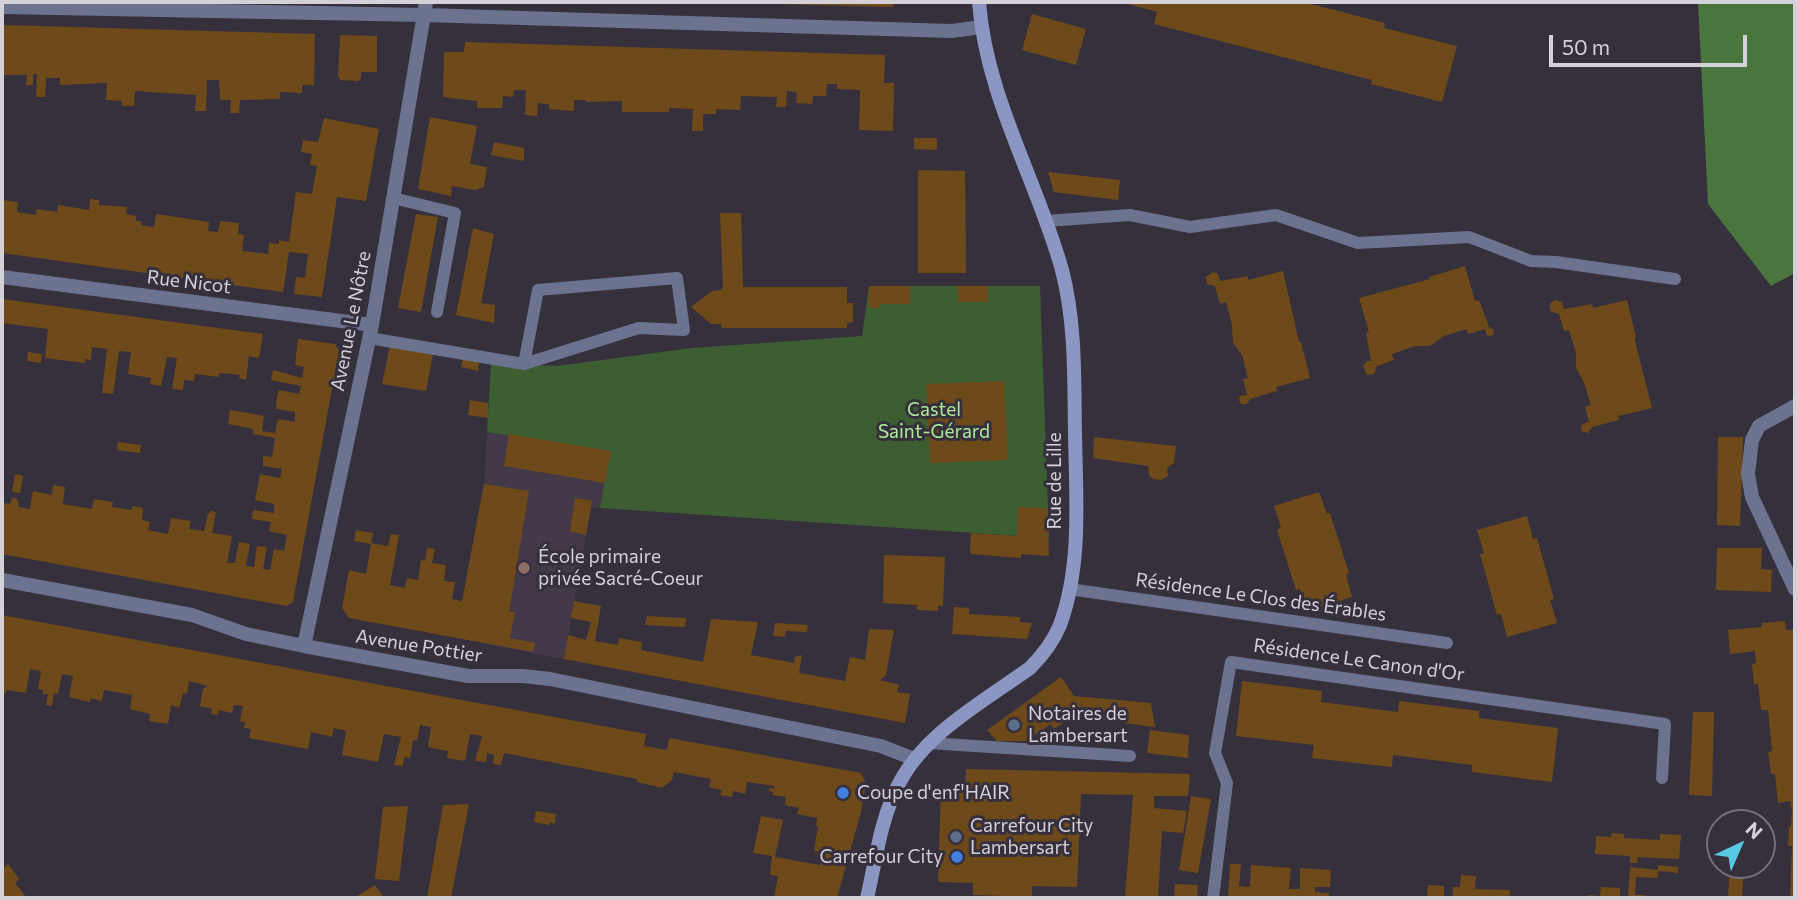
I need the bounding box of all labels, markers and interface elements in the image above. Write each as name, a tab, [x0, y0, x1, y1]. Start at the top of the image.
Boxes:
scale bar	[1552, 21, 1750, 65]
text: 50 m	[1562, 34, 1610, 59]
street label: Avenue Le Nôtre	[326, 249, 376, 393]
street label: Rue Nicot	[146, 266, 232, 298]
park label: Castel Saint-Gérard	[878, 399, 990, 443]
street label: Rue de Lille	[1044, 433, 1066, 529]
place label: École primaire privée Sacré-Coeur	[538, 546, 703, 590]
marker: École primaire privée Sacré-Coeur	[516, 560, 532, 576]
street label: Résidence Le Clos des Érables	[1134, 568, 1388, 626]
street label: Avenue Pottier	[354, 625, 484, 667]
street label: Résidence Le Canon d'Or	[1252, 634, 1466, 686]
place label: Notaires de Lambersart	[1028, 703, 1128, 747]
marker: Notaires de Lambersart	[1006, 717, 1022, 733]
place label: Coupe d'enf'HAIR	[857, 782, 1010, 804]
marker: Coupe d'enf'HAIR	[835, 785, 851, 801]
north arrow	[1706, 809, 1776, 879]
place label: Carrefour City Lambersart	[970, 815, 1093, 859]
text: N	[1741, 817, 1768, 843]
marker: Carrefour City Lambersart	[948, 829, 964, 845]
place label: Carrefour City	[820, 846, 943, 868]
marker: Carrefour City	[949, 849, 965, 865]

